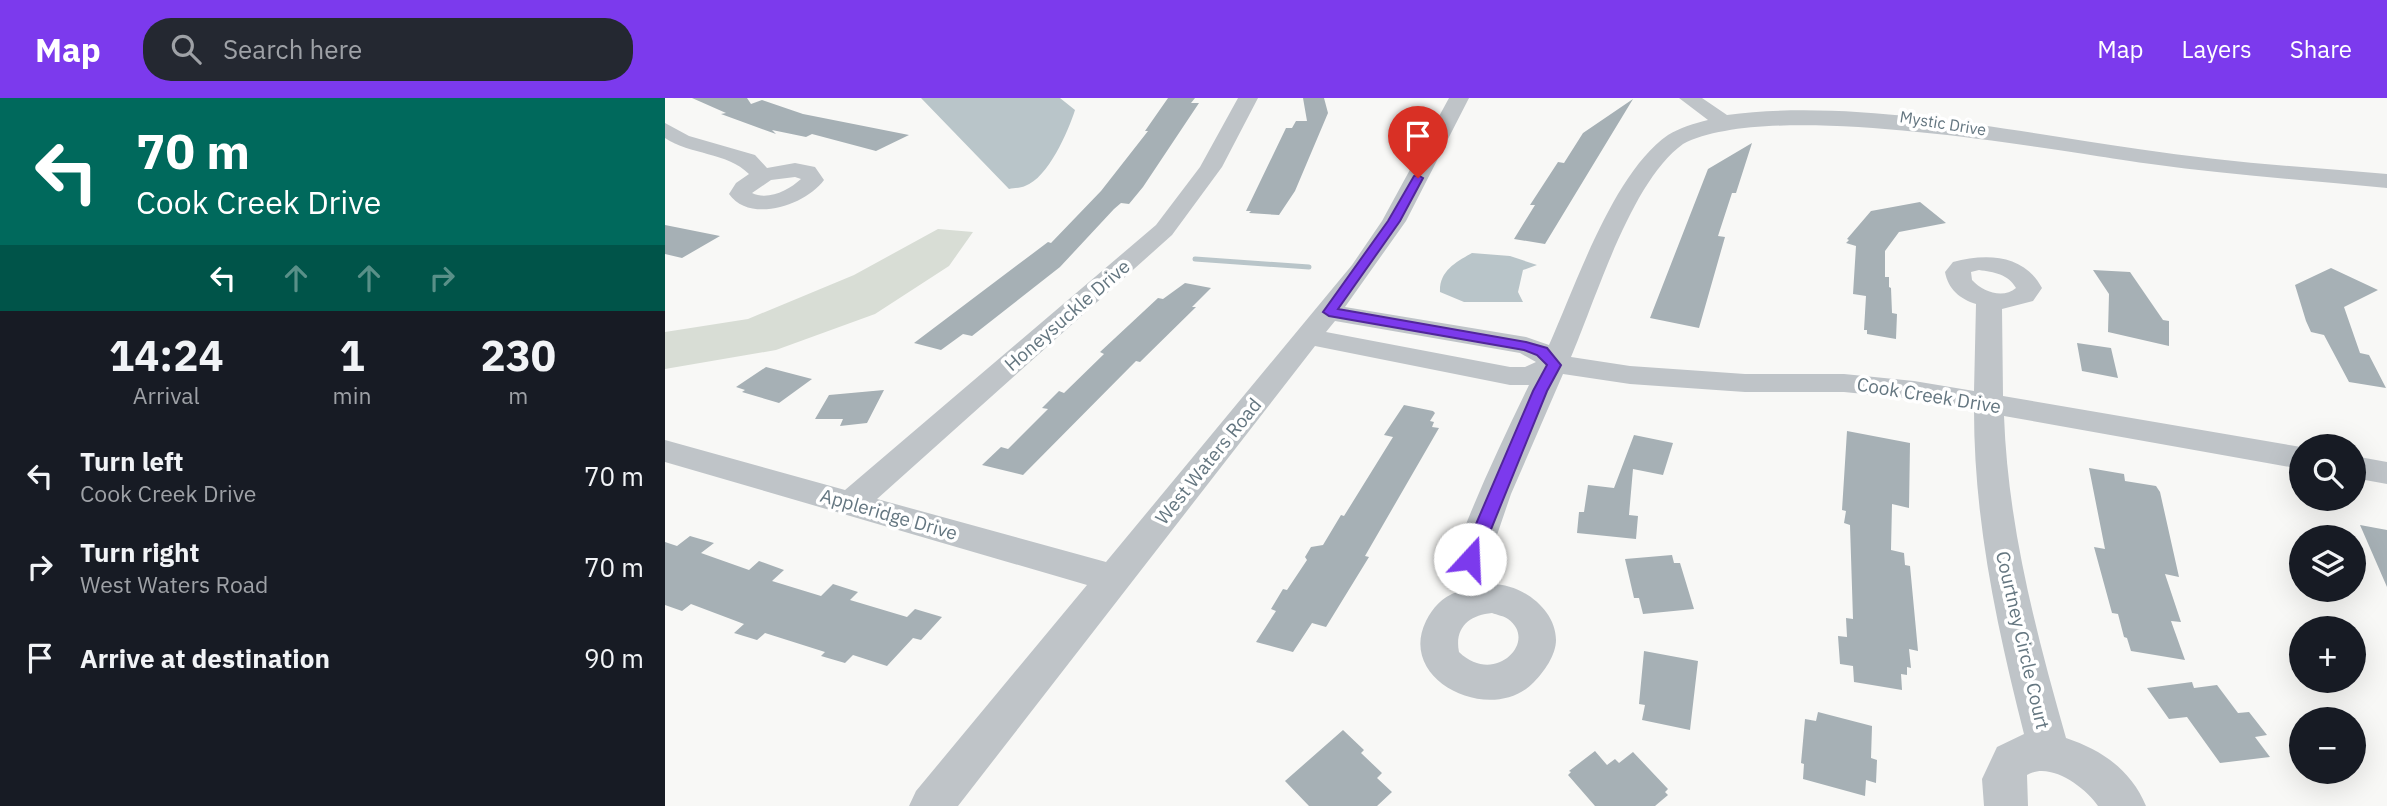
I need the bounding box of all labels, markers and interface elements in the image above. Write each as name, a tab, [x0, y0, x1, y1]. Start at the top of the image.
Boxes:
search box	[143, 18, 633, 81]
text: Map	[35, 28, 101, 71]
icon: search	[167, 30, 205, 68]
text: Search here	[223, 32, 362, 66]
text: Map	[2097, 33, 2144, 65]
text: Layers	[2182, 33, 2252, 65]
text: Share	[2290, 33, 2352, 65]
pin	[1388, 106, 1448, 178]
street label: Mystic Drive	[1898, 106, 1988, 140]
icon: arrive	[1399, 117, 1437, 155]
text: 70 m	[136, 119, 250, 182]
icon: left	[21, 126, 112, 217]
text: Cook Creek Drive	[136, 181, 381, 223]
street label: Honeysuckle Drive	[999, 254, 1135, 376]
icon: left	[204, 259, 242, 297]
icon: ahead	[277, 259, 315, 297]
icon: ahead	[350, 259, 388, 297]
icon: right	[423, 259, 461, 297]
text: 14:24	[109, 328, 224, 383]
text: 1	[339, 328, 365, 383]
text: 230	[480, 328, 556, 383]
street label: Cook Creek Drive	[1855, 372, 2003, 418]
text: Arrival	[133, 380, 200, 410]
text: min	[333, 380, 371, 410]
text: m	[508, 380, 528, 410]
street label: West Waters Road	[1150, 393, 1266, 529]
map controls	[2289, 434, 2366, 784]
button: search	[2289, 434, 2366, 511]
text: Turn left	[80, 444, 183, 478]
icon: left	[21, 457, 59, 495]
text: 70 m	[584, 459, 644, 493]
text: Cook Creek Drive	[80, 478, 256, 508]
street label: Appleridge Drive	[818, 483, 960, 545]
position arrow	[1433, 522, 1507, 596]
button: layers	[2289, 525, 2366, 602]
text: Turn right	[80, 535, 199, 569]
icon: right	[21, 548, 59, 586]
street label: Courtney Circle Court	[1991, 549, 2055, 731]
text: 70 m	[584, 550, 644, 584]
text: West Waters Road	[80, 569, 268, 599]
button: +	[2289, 616, 2366, 693]
icon: arrive	[21, 639, 59, 677]
text: Arrive at destination	[80, 641, 330, 675]
text: 90 m	[584, 641, 644, 675]
button: −	[2289, 707, 2366, 784]

